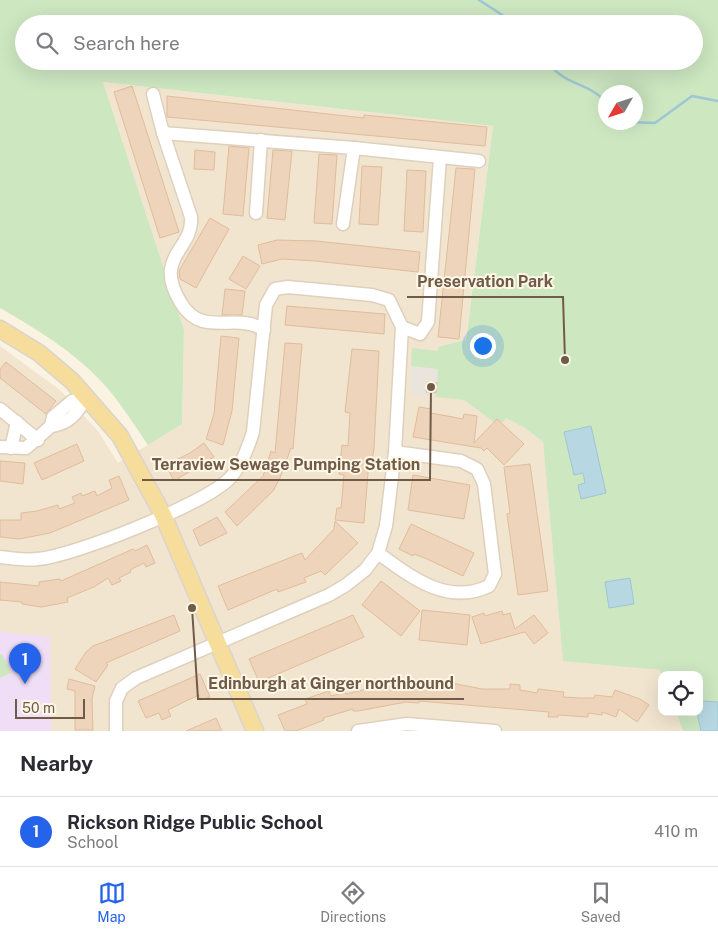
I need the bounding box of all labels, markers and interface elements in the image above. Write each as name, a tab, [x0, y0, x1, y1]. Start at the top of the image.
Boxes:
search box	[15, 15, 703, 70]
icon: search	[33, 29, 61, 57]
text: Search here	[73, 32, 180, 54]
north arrow	[598, 85, 643, 130]
callout: Preservation Park	[407, 266, 563, 297]
text: Preservation Park	[417, 272, 553, 291]
your location	[470, 333, 496, 359]
callout: Terraview Sewage Pumping Station	[142, 449, 430, 480]
text: Terraview Sewage Pumping Station	[152, 455, 420, 474]
pin: 1	[9, 643, 41, 684]
callout: Edinburgh at Ginger northbound	[198, 668, 464, 699]
map controls	[658, 671, 703, 716]
button: locate	[658, 671, 703, 716]
text: Edinburgh at Ginger northbound	[208, 674, 454, 693]
scale bar	[15, 696, 85, 719]
text: 50 m	[22, 700, 55, 716]
text: Nearby	[20, 751, 93, 776]
text: Rickson Ridge Public School	[67, 811, 323, 833]
text: 1	[33, 822, 39, 841]
text: 410 m	[654, 822, 698, 841]
text: School	[67, 833, 118, 852]
tab: Map	[97, 879, 126, 925]
tab: Directions	[320, 879, 386, 925]
tab: Saved	[581, 879, 621, 925]

